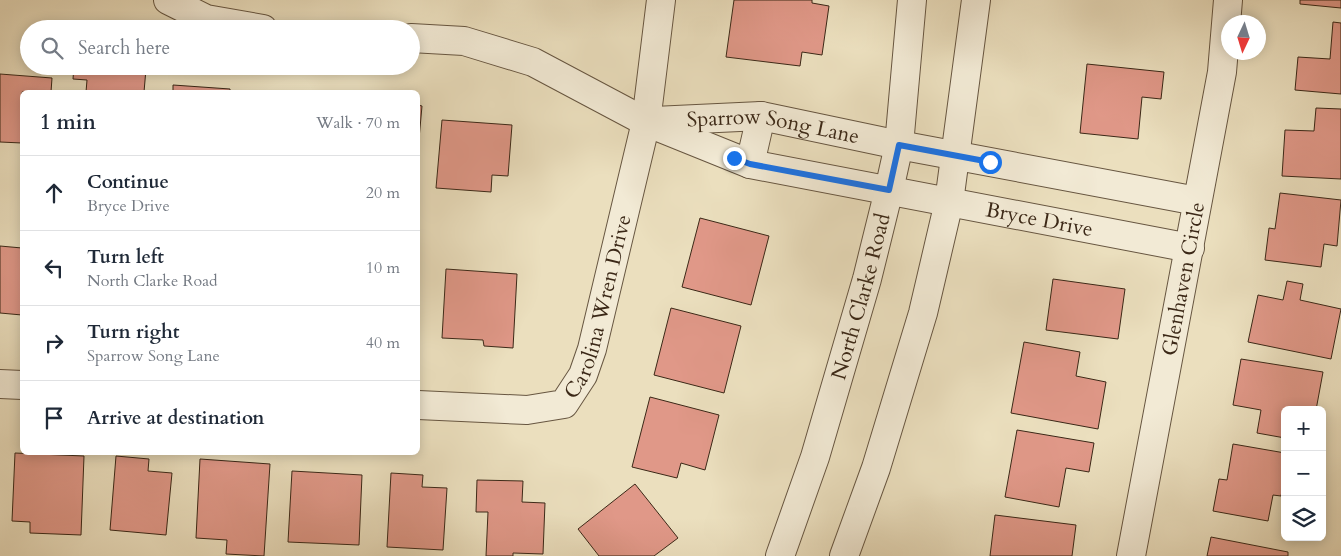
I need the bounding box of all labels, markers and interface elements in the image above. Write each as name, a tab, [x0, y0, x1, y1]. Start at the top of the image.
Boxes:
north arrow	[1221, 15, 1266, 60]
search box	[20, 20, 420, 75]
icon: search	[38, 34, 66, 62]
text: Search here	[78, 35, 170, 61]
street label: Sparrow Song Lane	[686, 102, 862, 151]
text: 1 min	[40, 108, 96, 137]
text: Walk · 70 m	[316, 112, 400, 134]
route end	[723, 147, 746, 170]
route start	[979, 151, 1002, 174]
text: Continue	[87, 169, 169, 195]
icon: ahead	[40, 179, 68, 207]
text: 20 m	[366, 182, 400, 204]
text: Bryce Drive	[87, 195, 170, 217]
street label: Bryce Drive	[983, 195, 1095, 244]
street label: Glenhaven Circle	[1155, 200, 1212, 358]
street label: North Clarke Road	[824, 210, 898, 383]
street label: Carolina Wren Drive	[557, 212, 638, 405]
text: Turn left	[87, 244, 164, 270]
icon: left	[40, 254, 68, 282]
text: 10 m	[366, 257, 400, 279]
text: North Clarke Road	[87, 270, 218, 292]
text: Turn right	[87, 319, 179, 345]
icon: right	[40, 329, 68, 357]
text: 40 m	[366, 332, 400, 354]
text: Sparrow Song Lane	[87, 345, 220, 367]
icon: arrive	[40, 404, 68, 432]
text: Arrive at destination	[87, 405, 264, 431]
map controls	[1281, 406, 1326, 541]
button: +	[1281, 406, 1326, 451]
button: −	[1281, 451, 1326, 496]
button: layers	[1281, 496, 1326, 541]

